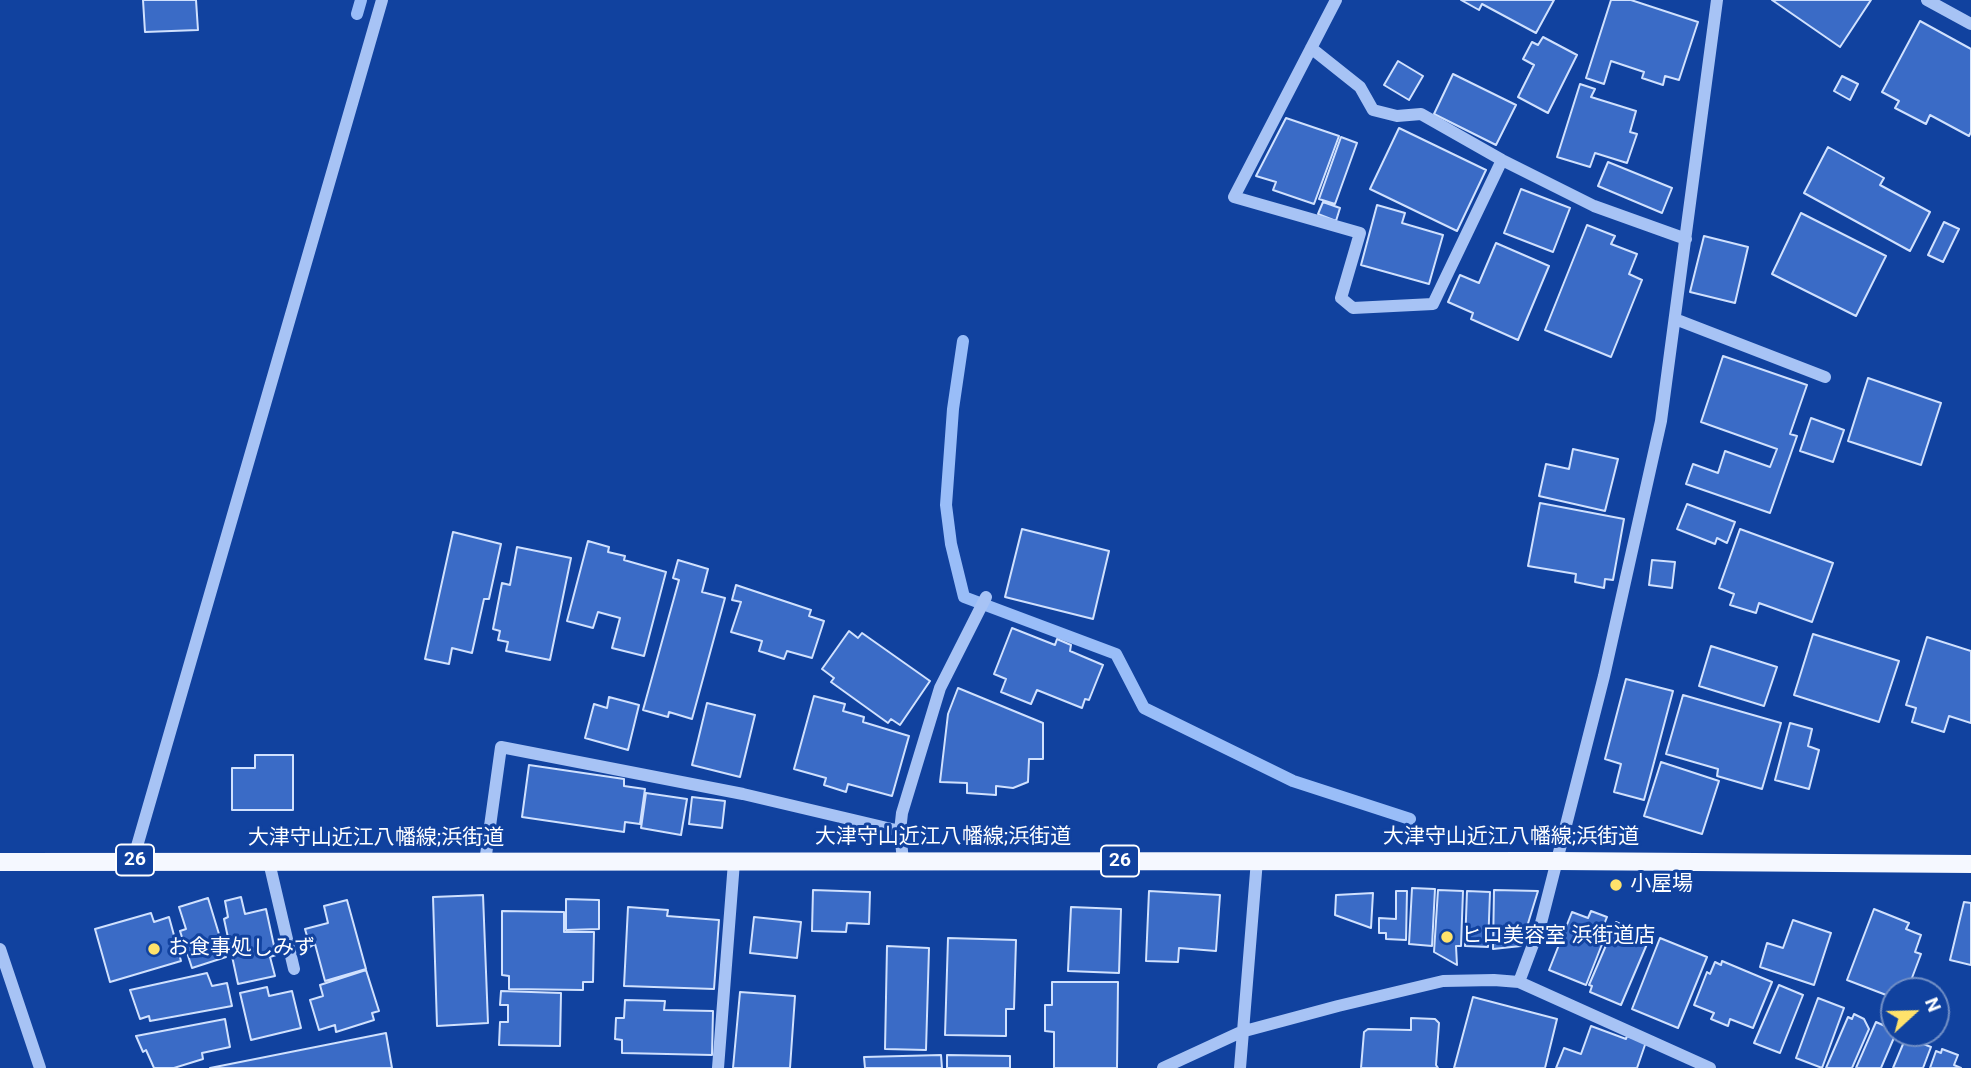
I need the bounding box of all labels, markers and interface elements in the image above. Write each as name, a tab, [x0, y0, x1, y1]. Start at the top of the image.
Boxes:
street label: 大津守山近江八幡線;浜街道	[815, 825, 1071, 851]
street label: 大津守山近江八幡線;浜街道	[1383, 825, 1639, 851]
street label: 大津守山近江八幡線;浜街道	[248, 826, 504, 852]
road number: 26	[116, 845, 154, 876]
road number: 26	[1101, 846, 1139, 876]
place label: 小屋場	[1630, 872, 1693, 898]
marker: 小屋場	[1608, 877, 1624, 893]
place label: ヒロ美容室 浜街道店	[1461, 924, 1655, 950]
marker: ヒロ美容室 浜街道店	[1439, 929, 1455, 945]
place label: お食事処しみず	[168, 936, 315, 962]
marker: お食事処しみず	[146, 941, 162, 957]
north arrow	[1880, 977, 1950, 1047]
text: N	[1920, 994, 1946, 1015]

